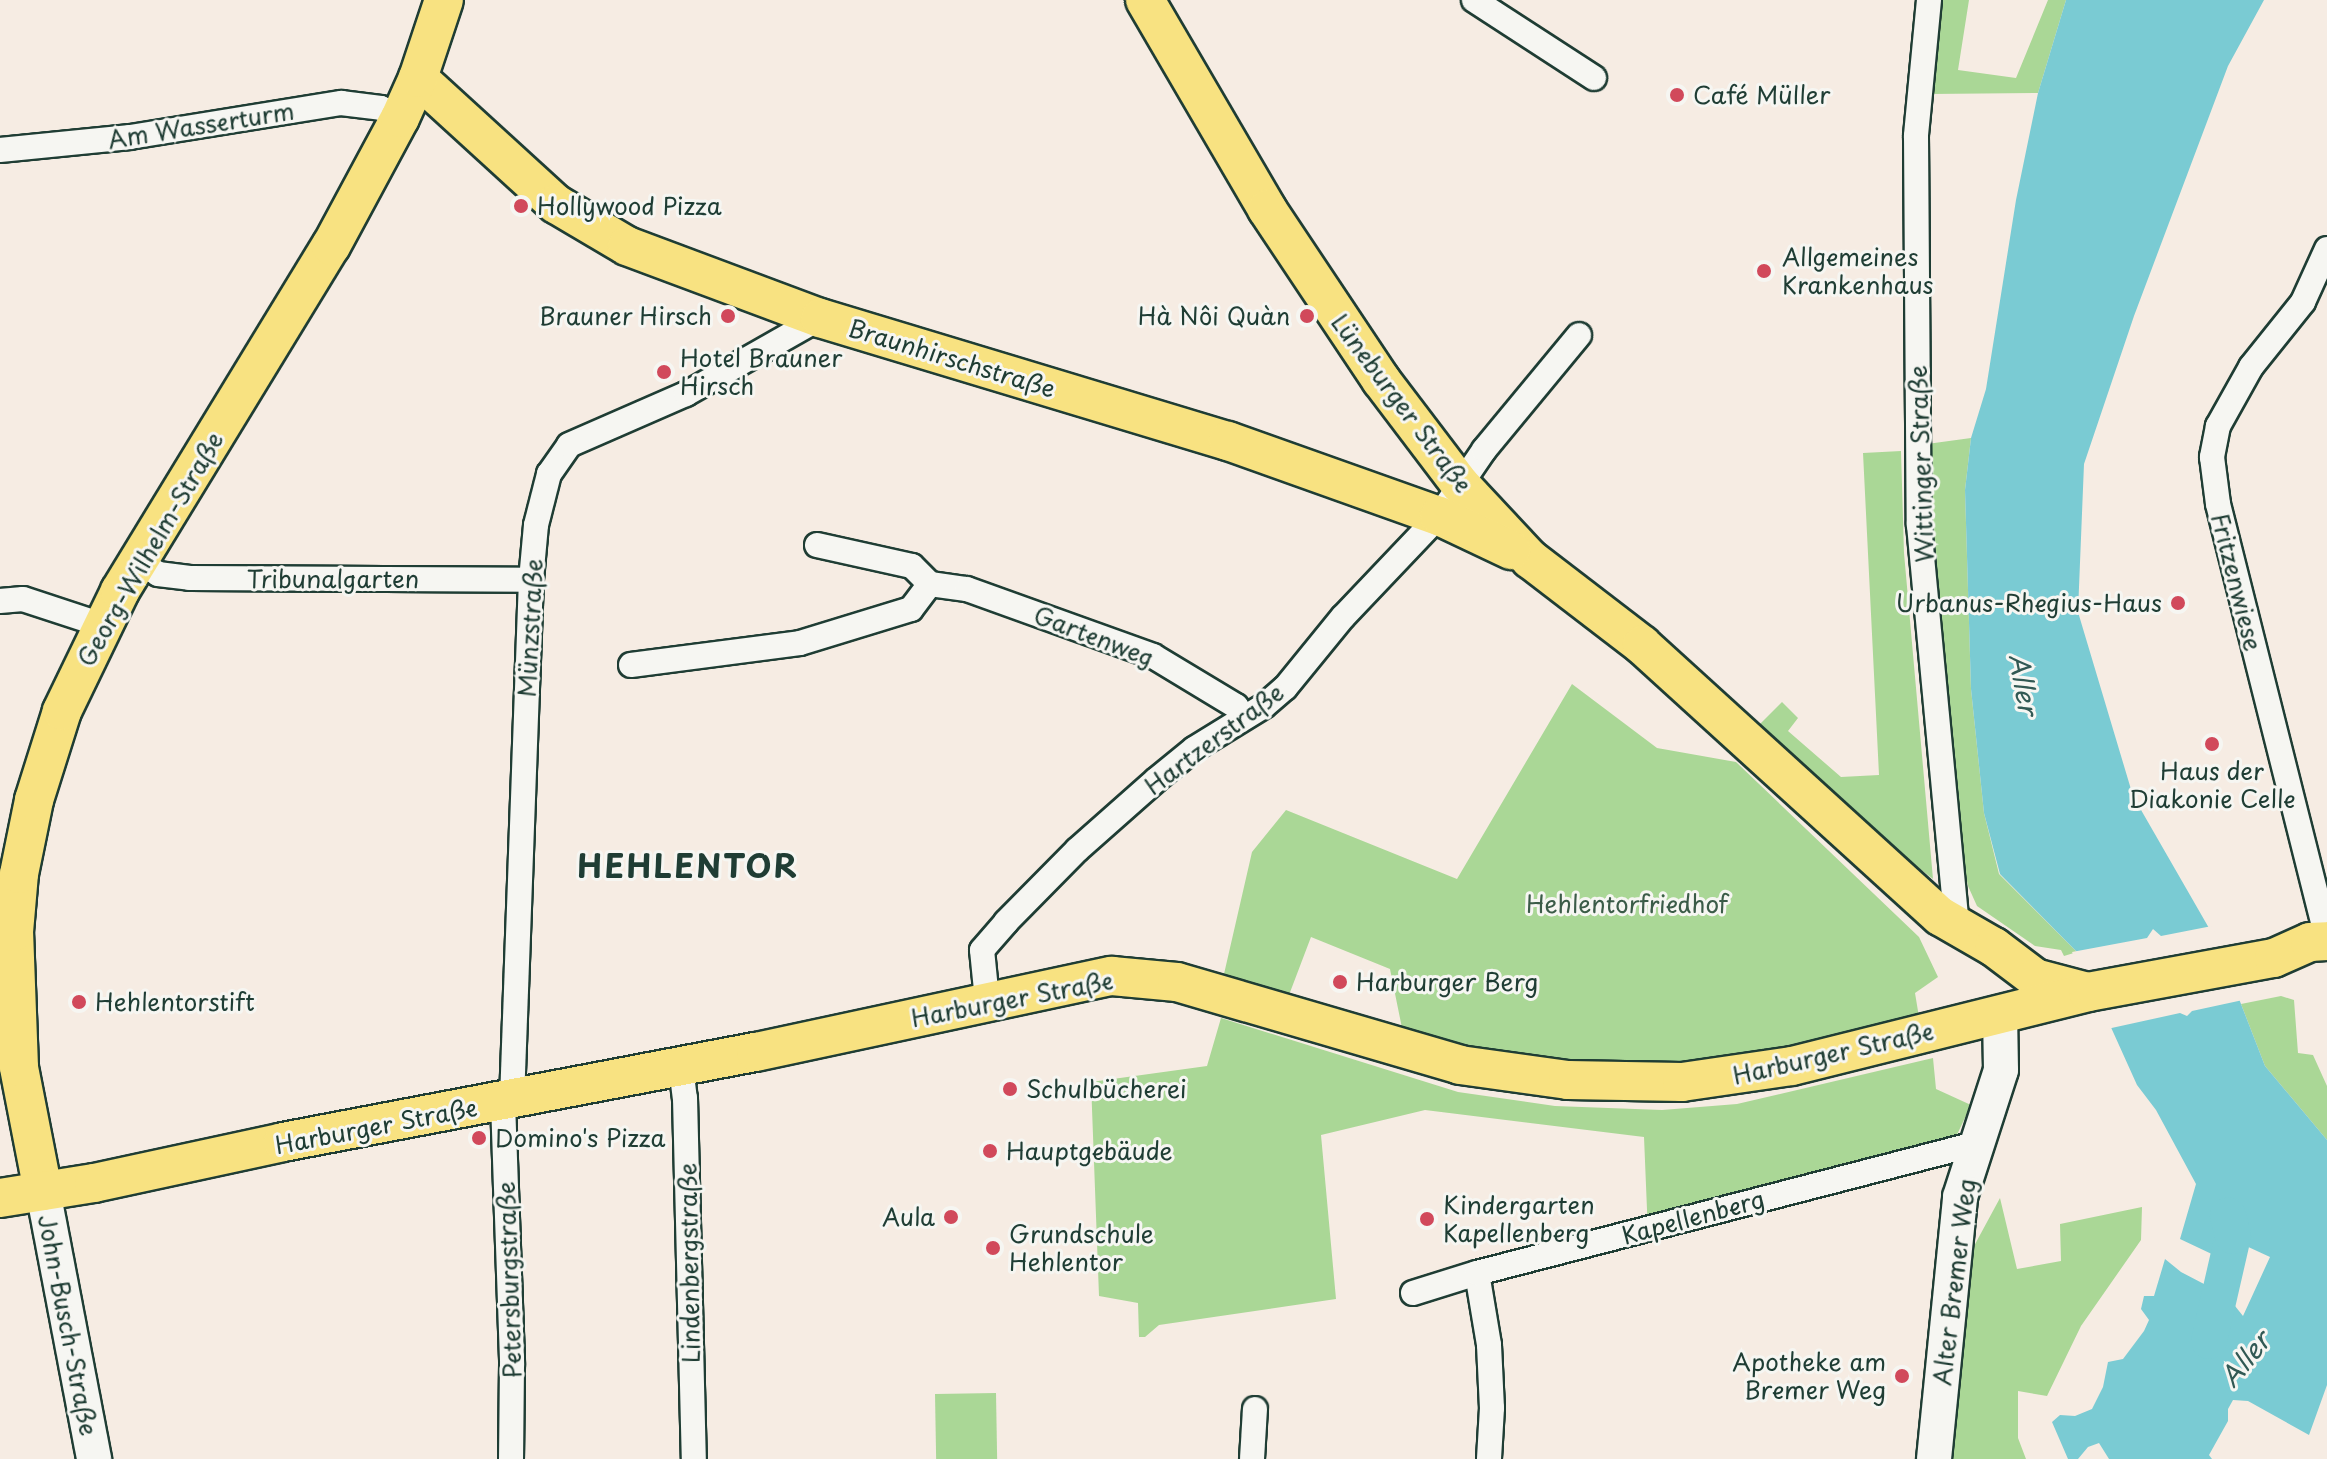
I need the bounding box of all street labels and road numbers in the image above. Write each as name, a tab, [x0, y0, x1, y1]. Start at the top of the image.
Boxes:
street label: Am Wasserturm	[106, 96, 296, 154]
street label: Lüneburger Straße	[1325, 308, 1479, 498]
street label: Braunhirschstraße	[845, 313, 1059, 403]
street label: Wittinger Straße	[1903, 365, 1939, 563]
street label: Georg-Wilhelm-Straße	[71, 427, 229, 671]
street label: Fritzenwiese	[2206, 510, 2268, 654]
street label: Münzstraße	[512, 558, 548, 698]
street label: Tribunalgarten	[247, 565, 419, 593]
street label: Gartenweg	[1030, 600, 1158, 672]
street label: Hartzerstraße	[1139, 677, 1289, 801]
street label: Harburger Straße	[908, 965, 1116, 1033]
street label: Harburger Straße	[1729, 1016, 1937, 1090]
street label: Harburger Straße	[272, 1092, 480, 1160]
street label: Lindenbergstraße	[673, 1163, 705, 1363]
street label: Alter Bremer Weg	[1927, 1176, 1981, 1388]
street label: Petersburgstraße	[491, 1181, 527, 1379]
street label: Kapellenberg	[1619, 1184, 1767, 1250]
street label: John-Busch-Straße	[32, 1212, 104, 1438]

